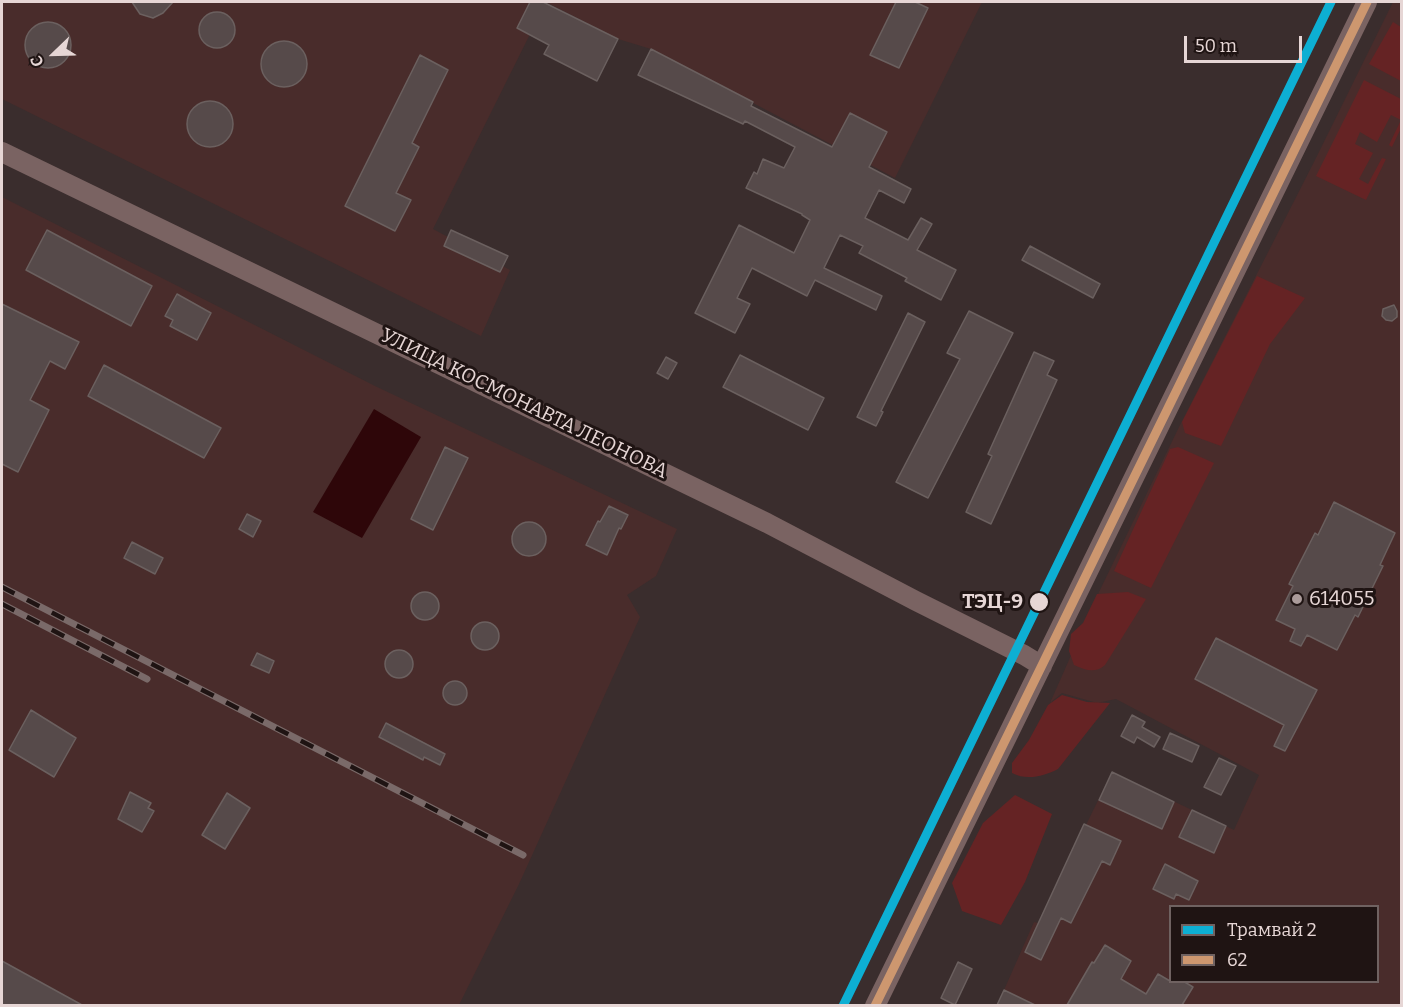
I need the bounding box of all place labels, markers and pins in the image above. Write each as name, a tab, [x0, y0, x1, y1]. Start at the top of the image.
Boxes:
place label: 614055	[1309, 587, 1374, 611]
place label: ТЭЦ-9	[962, 590, 1023, 614]
marker: ТЭЦ-9	[1028, 591, 1050, 613]
marker: 614055	[1290, 592, 1304, 606]

